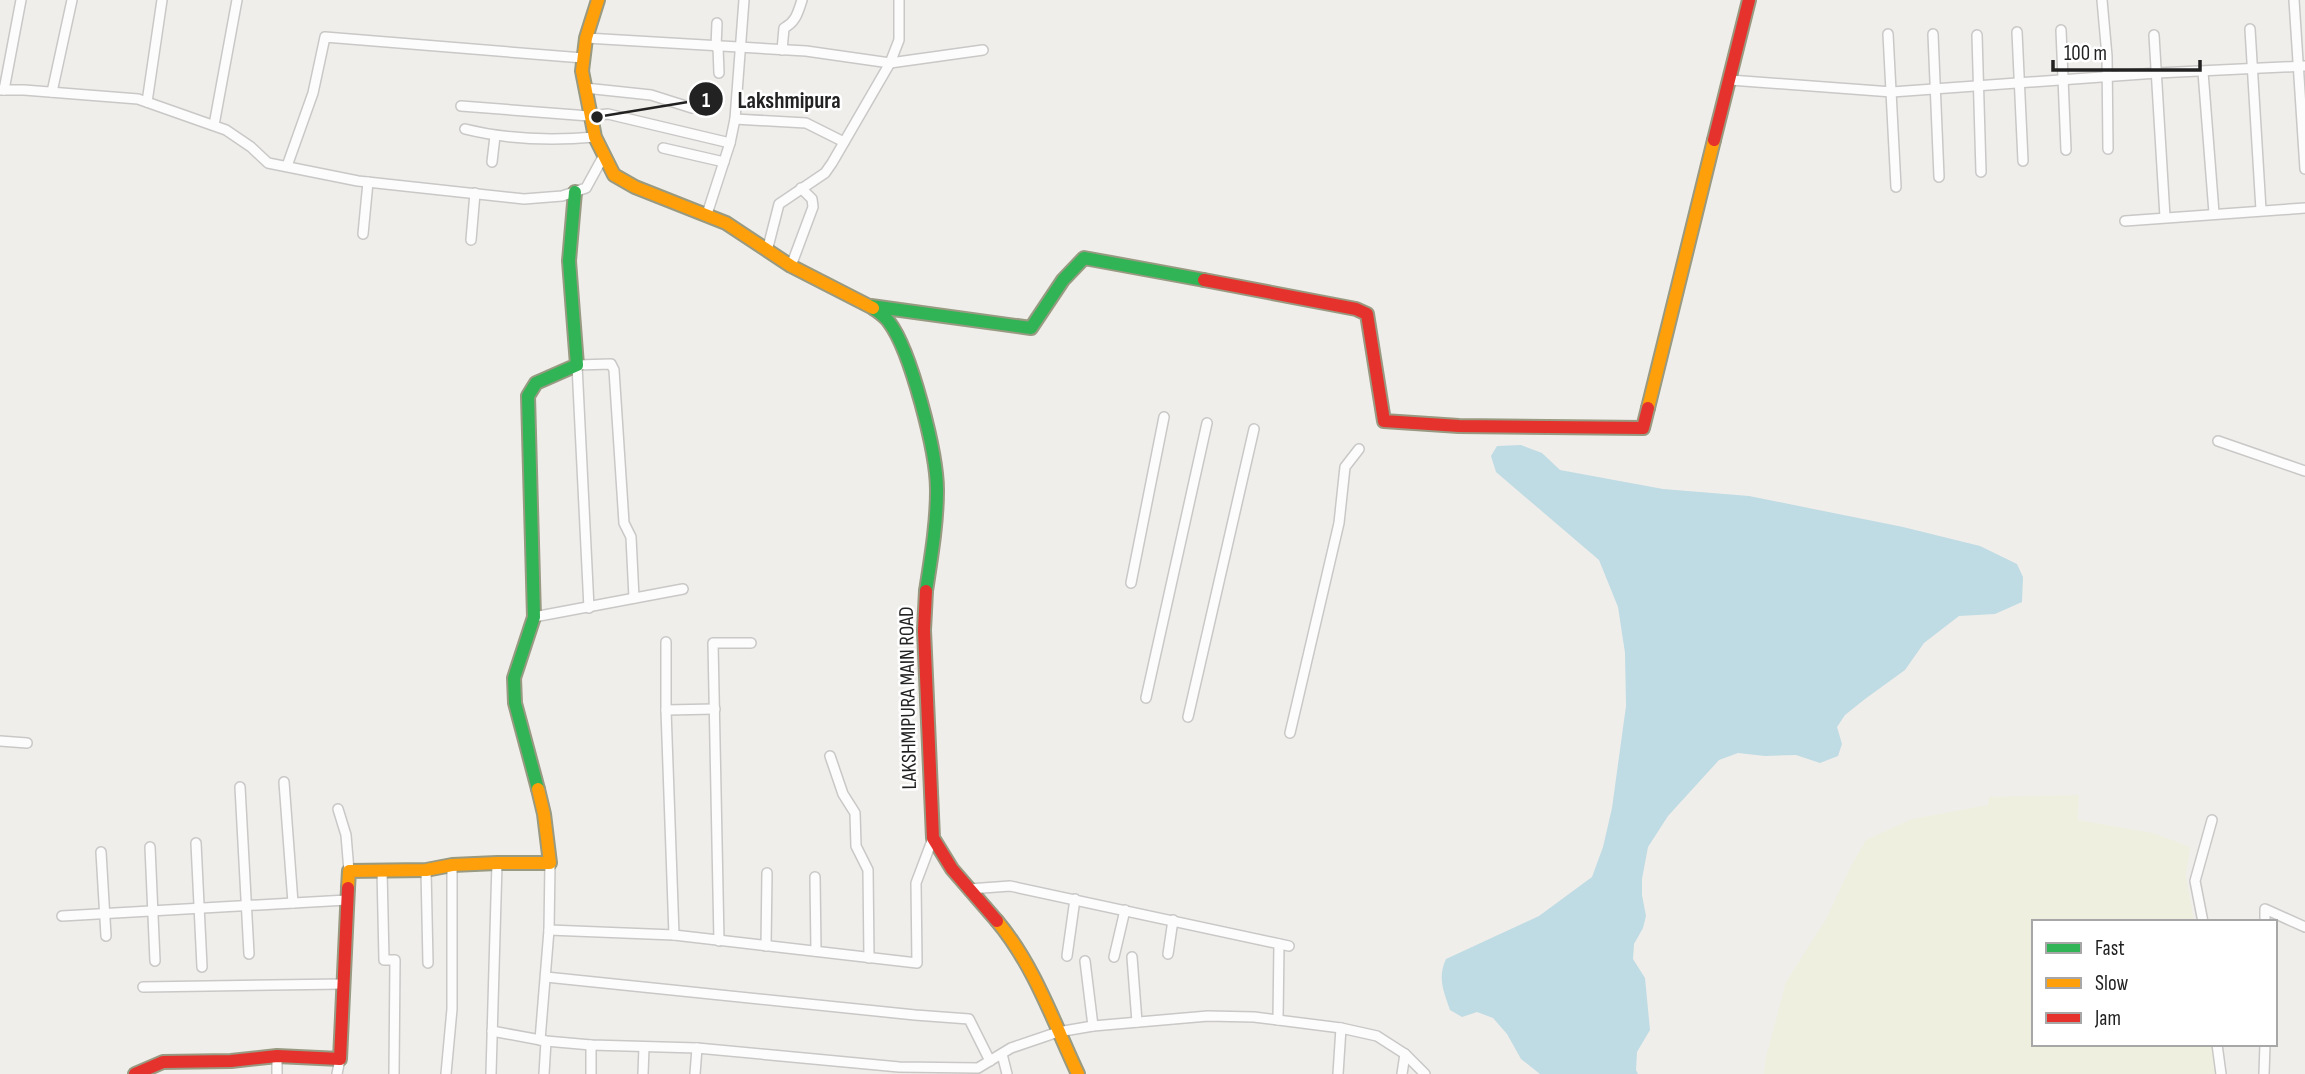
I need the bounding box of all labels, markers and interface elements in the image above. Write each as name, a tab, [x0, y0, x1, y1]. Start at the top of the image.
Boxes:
scale bar	[2053, 28, 2200, 72]
text: 100 m	[2064, 41, 2107, 66]
callout: Lakshmipura	[688, 77, 854, 121]
text: Lakshmipura	[737, 87, 841, 115]
text: 1	[702, 88, 710, 113]
street label: LAKSHMIPURA MAIN ROAD	[894, 606, 922, 790]
legend	[2032, 920, 2277, 1046]
text: Fast	[2095, 936, 2125, 961]
text: Slow	[2095, 971, 2129, 996]
text: Jam	[2094, 1006, 2121, 1031]

